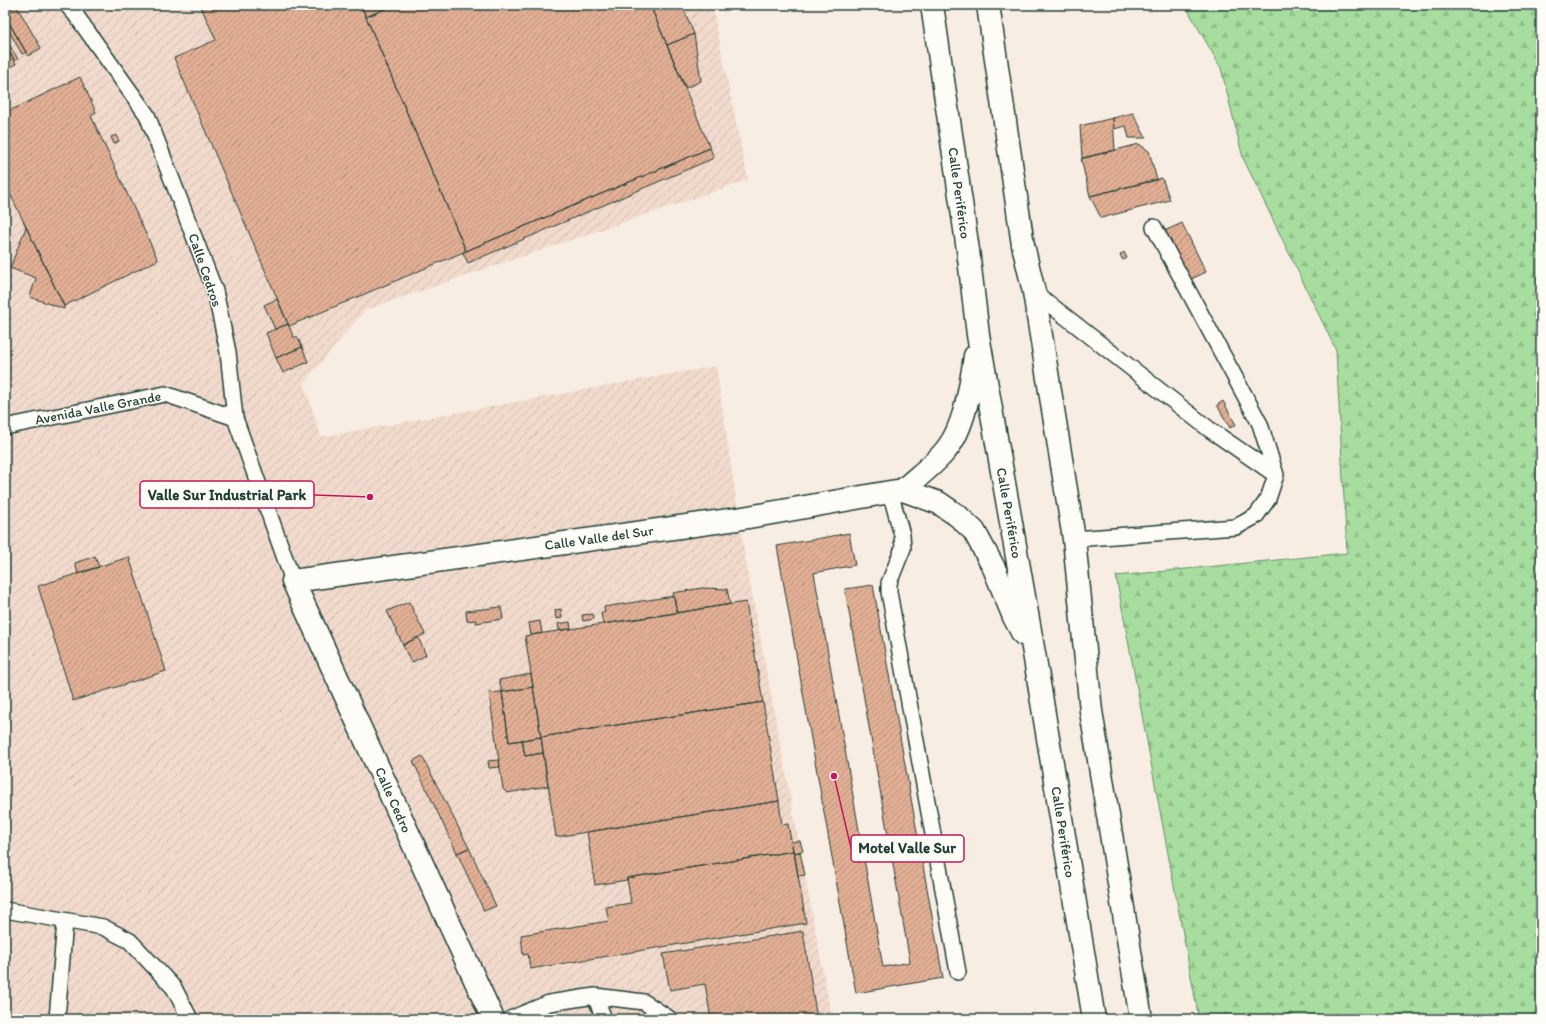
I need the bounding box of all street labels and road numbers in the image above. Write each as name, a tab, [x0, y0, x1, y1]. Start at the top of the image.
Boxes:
street label: Calle Periférico	[944, 146, 974, 240]
street label: Calle Cedros	[185, 231, 225, 309]
street label: Avenida Valle Grande	[33, 387, 163, 429]
street label: Calle Periférico	[993, 466, 1025, 560]
street label: Calle Valle del Sur	[543, 522, 655, 554]
street label: Calle Cedro	[371, 765, 415, 835]
street label: Calle Periférico	[1047, 785, 1079, 879]

